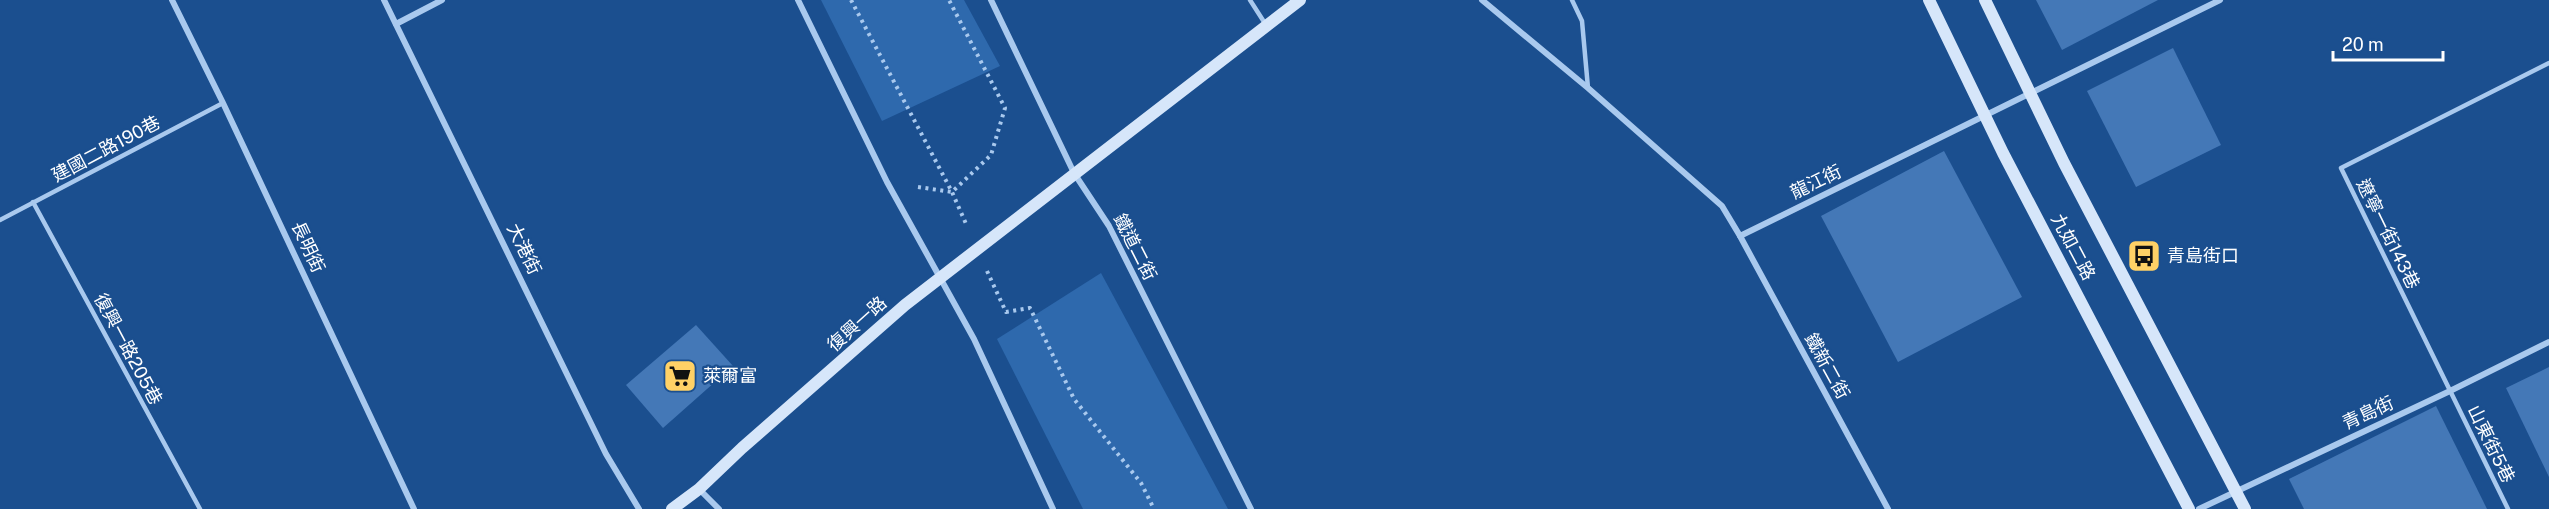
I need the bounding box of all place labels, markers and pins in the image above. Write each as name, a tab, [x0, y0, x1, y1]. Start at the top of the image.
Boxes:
bus stop icon: 青島街口	[2126, 238, 2162, 274]
place label: 青島街口	[2167, 245, 2239, 266]
supermarket icon: 萊爾富	[662, 358, 698, 394]
place label: 萊爾富	[703, 365, 757, 386]

